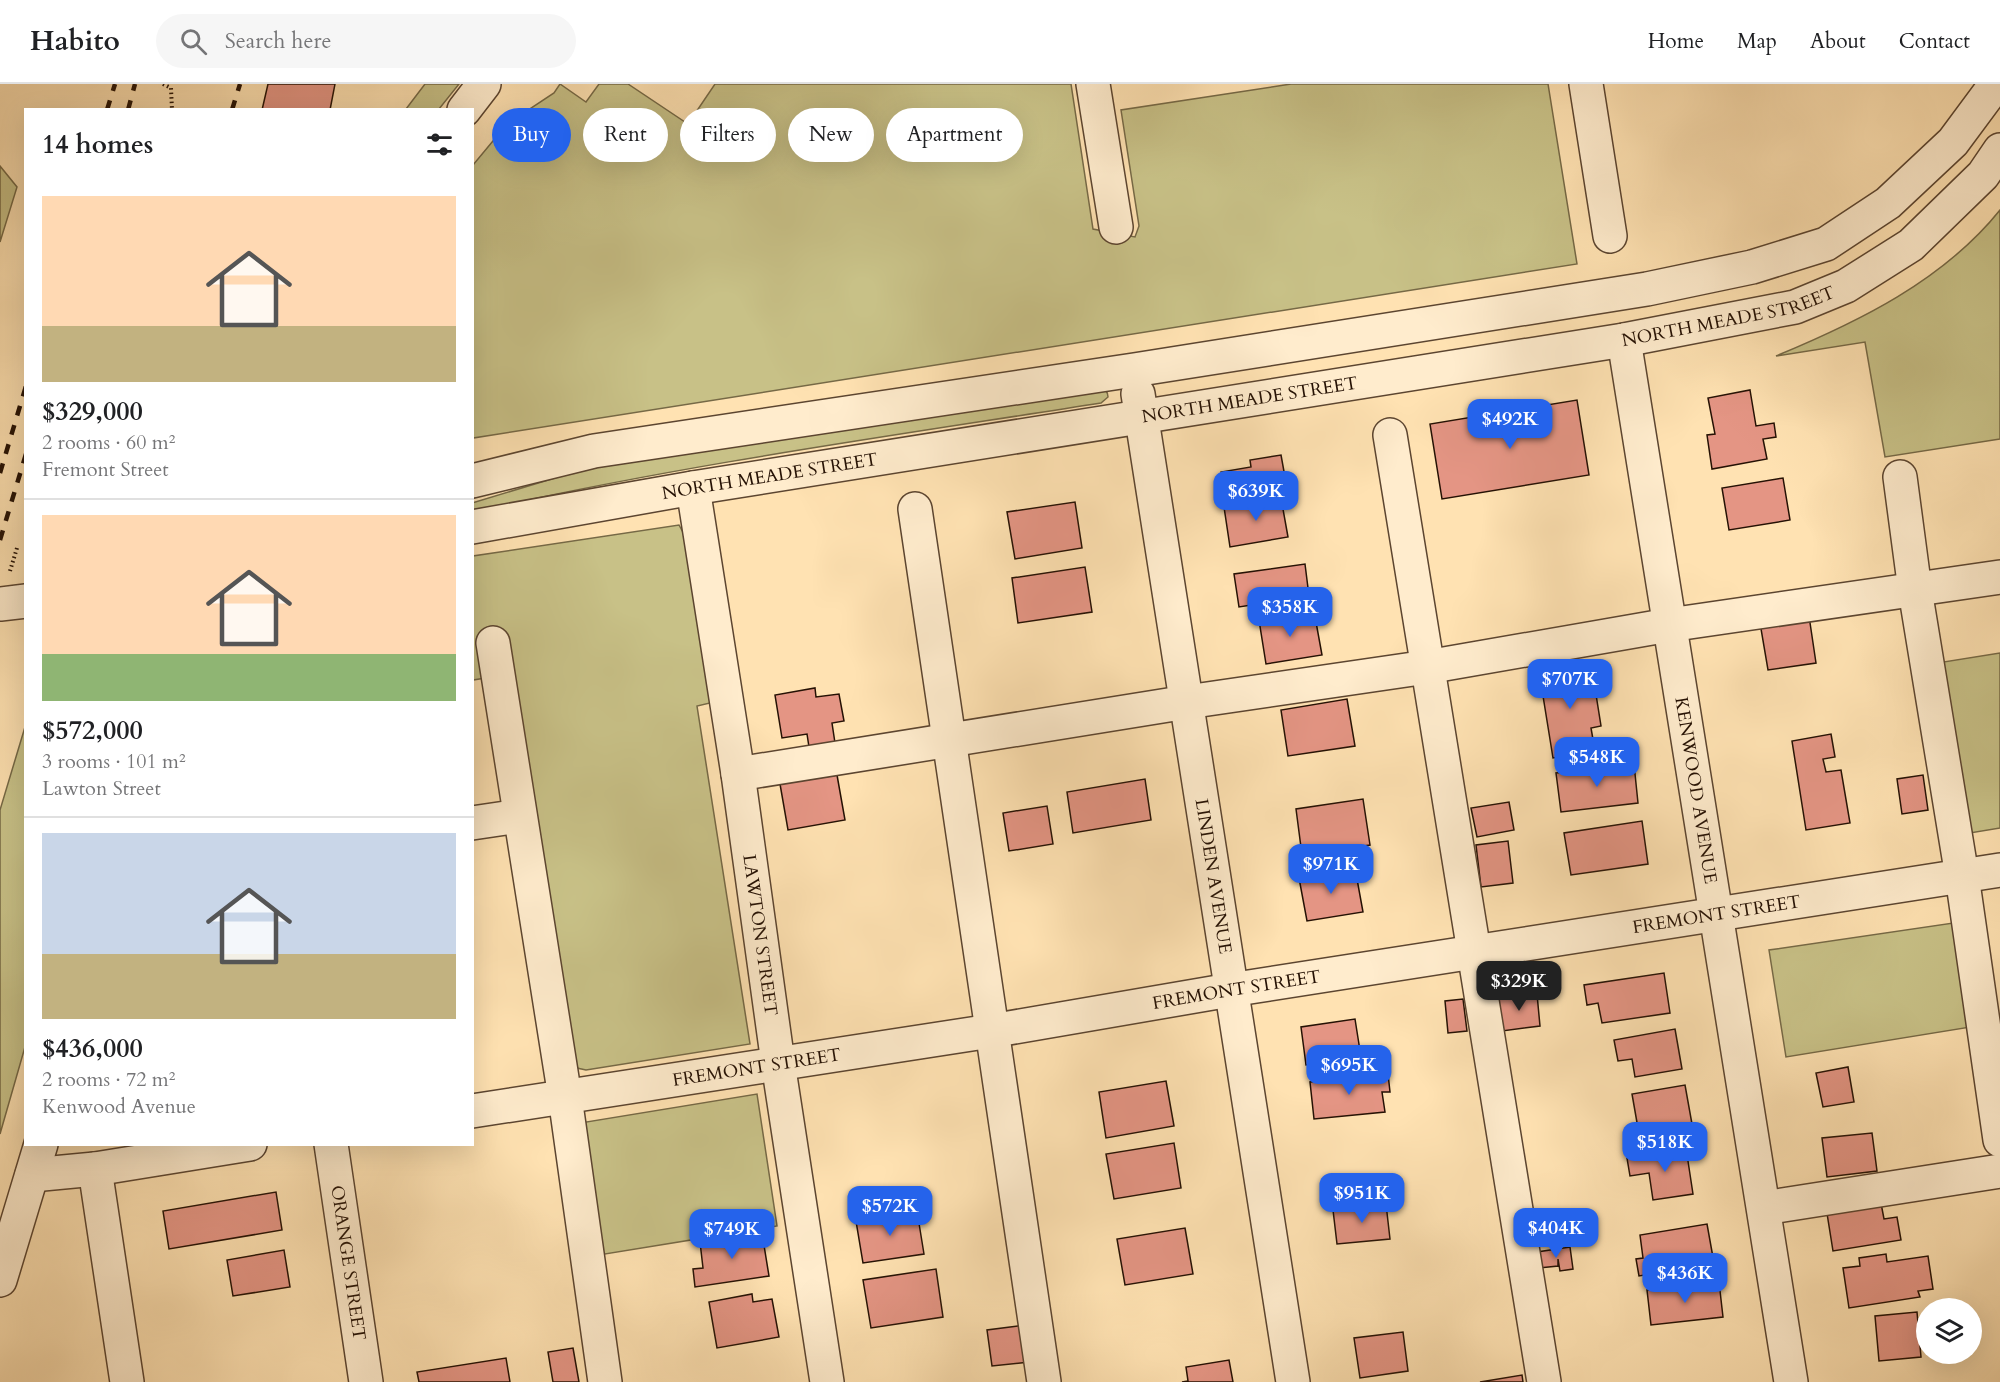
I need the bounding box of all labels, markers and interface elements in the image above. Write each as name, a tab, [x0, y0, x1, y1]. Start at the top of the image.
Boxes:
search box	[156, 14, 576, 68]
text: Habito	[30, 22, 120, 60]
icon: search	[177, 25, 210, 58]
text: Search here	[225, 26, 331, 56]
text: Home	[1648, 27, 1704, 56]
text: Map	[1737, 27, 1777, 56]
text: About	[1810, 27, 1866, 56]
text: Contact	[1899, 27, 1970, 56]
chip: Buy	[492, 108, 571, 162]
chip: Rent	[583, 108, 668, 162]
chip: Filters	[680, 108, 776, 162]
chip: New	[788, 108, 874, 162]
chip: Apartment	[886, 108, 1023, 162]
text: 14 homes	[42, 127, 153, 162]
icon: filters	[423, 128, 456, 161]
icon: home	[195, 235, 303, 343]
street label: NORTH MEADE STREET	[1620, 280, 1838, 353]
street label: NORTH MEADE STREET	[1140, 370, 1359, 429]
text: $329,000	[42, 394, 143, 429]
pin: $492K	[1468, 399, 1552, 450]
text: $492K	[1481, 405, 1539, 432]
text: 2 rooms · 60 m²	[42, 429, 175, 456]
street label: NORTH MEADE STREET	[660, 446, 879, 506]
text: Fremont Street	[42, 456, 169, 483]
pin: $639K	[1214, 471, 1298, 522]
text: $639K	[1227, 477, 1285, 504]
icon: home	[195, 554, 303, 662]
pin: $358K	[1248, 587, 1332, 638]
text: $358K	[1261, 593, 1319, 620]
pin: $707K	[1528, 659, 1612, 710]
text: $707K	[1541, 665, 1599, 692]
street label: KENWOOD AVENUE	[1669, 695, 1723, 885]
text: $572,000	[42, 713, 143, 748]
pin: $548K	[1555, 737, 1639, 788]
text: $548K	[1568, 743, 1626, 770]
text: 3 rooms · 101 m²	[42, 748, 186, 775]
text: Lawton Street	[42, 775, 161, 802]
street label: LINDEN AVENUE	[1189, 797, 1238, 955]
pin: $971K	[1289, 844, 1373, 895]
text: $971K	[1302, 850, 1360, 877]
street label: LAWTON STREET	[737, 853, 784, 1017]
icon: home	[195, 872, 303, 980]
street label: FREMONT STREET	[1631, 889, 1802, 940]
pin: $329K	[1477, 961, 1561, 1012]
street label: FREMONT STREET	[1150, 964, 1322, 1016]
text: $329K	[1490, 967, 1548, 994]
text: $436,000	[42, 1031, 143, 1066]
street label: FREMONT STREET	[671, 1042, 843, 1092]
pin: $695K	[1307, 1045, 1391, 1096]
text: $695K	[1320, 1051, 1378, 1078]
text: 2 rooms · 72 m²	[42, 1066, 175, 1093]
text: Kenwood Avenue	[42, 1093, 196, 1120]
pin: $518K	[1623, 1122, 1707, 1173]
text: $518K	[1636, 1128, 1694, 1155]
pin: $951K	[1320, 1173, 1404, 1224]
text: $951K	[1333, 1179, 1391, 1206]
street label: ORANGE STREET	[325, 1183, 372, 1342]
pin: $572K	[848, 1186, 932, 1237]
text: $572K	[861, 1192, 919, 1219]
pin: $404K	[1514, 1208, 1598, 1259]
pin: $749K	[690, 1209, 774, 1260]
text: $404K	[1527, 1214, 1585, 1241]
text: $749K	[703, 1215, 761, 1242]
pin: $436K	[1643, 1253, 1727, 1304]
text: $436K	[1656, 1259, 1714, 1286]
map controls	[1916, 1298, 1982, 1364]
button: layers	[1916, 1298, 1982, 1364]

